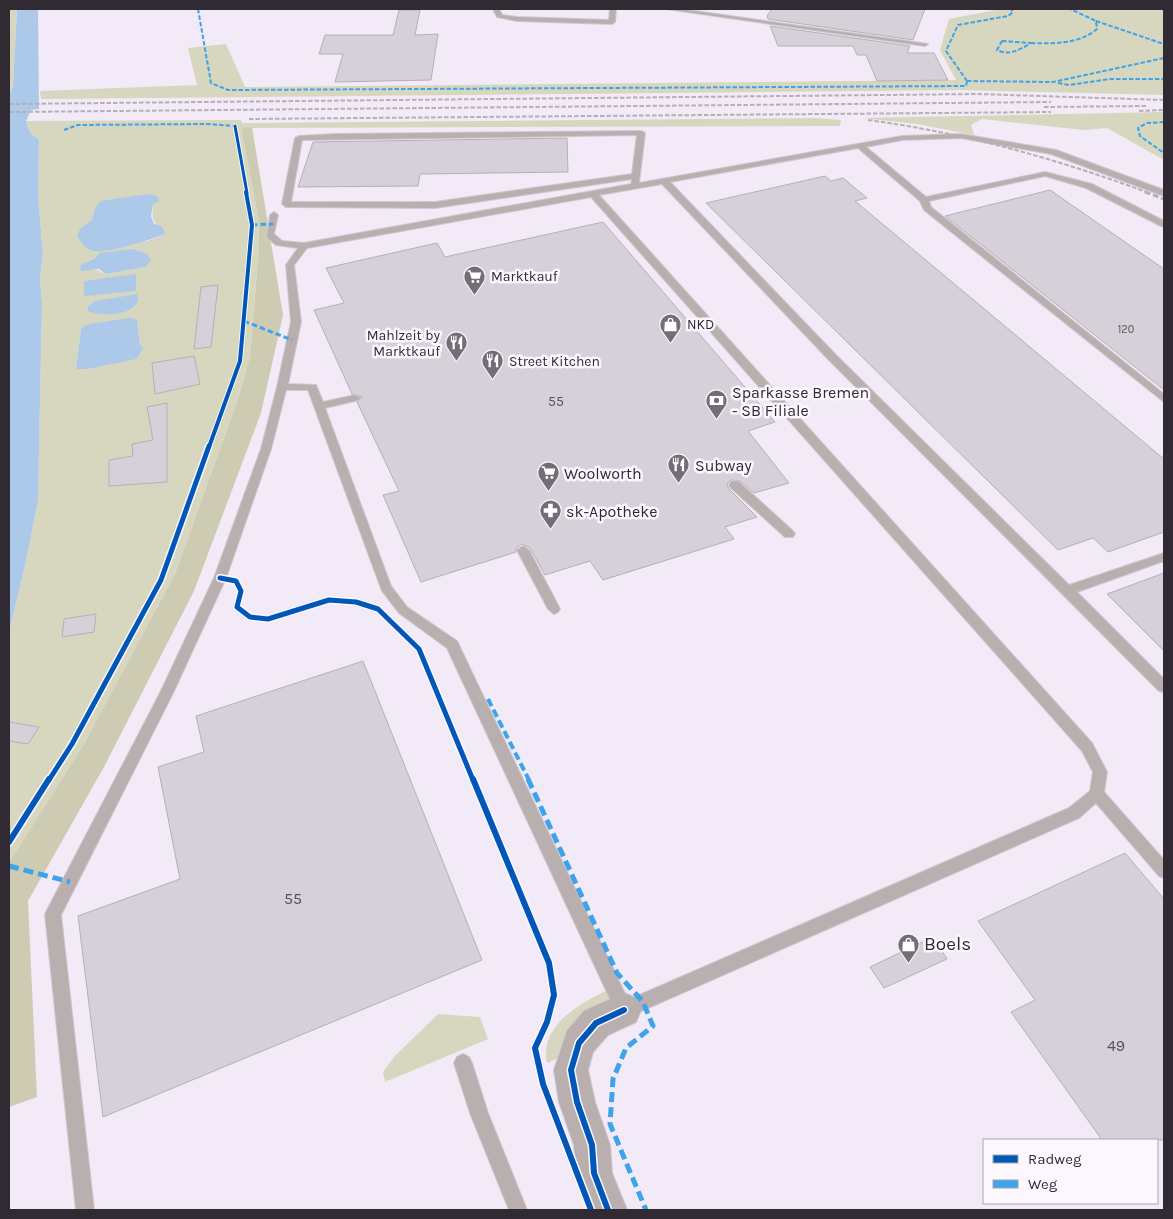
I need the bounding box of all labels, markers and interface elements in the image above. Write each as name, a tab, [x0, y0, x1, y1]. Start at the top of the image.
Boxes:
supermarket icon: Marktkauf	[463, 264, 487, 295]
place label: Marktkauf	[491, 268, 558, 285]
shop icon: NKD	[659, 312, 683, 343]
place label: NKD	[687, 316, 714, 333]
house number: 120	[1118, 323, 1134, 336]
place label: Mahlzeit by Marktkauf	[367, 327, 440, 360]
restaurant icon: Mahlzeit by Marktkauf	[444, 331, 468, 362]
restaurant icon: Street Kitchen	[481, 349, 505, 380]
place label: Street Kitchen	[509, 353, 600, 370]
place label: Sparkasse Bremen - SB Filiale	[732, 383, 869, 420]
bank icon: Sparkasse Bremen - SB Filiale	[704, 389, 728, 420]
house number: 55	[548, 393, 564, 410]
restaurant icon: Subway	[667, 453, 691, 484]
place label: Subway	[695, 456, 752, 475]
supermarket icon: Woolworth	[536, 461, 560, 492]
place label: Woolworth	[564, 464, 642, 483]
pharmacy icon: sk-Apotheke	[538, 499, 562, 530]
place label: sk-Apotheke	[566, 502, 657, 521]
house number: 55	[284, 889, 302, 908]
shop icon: Boels	[896, 932, 920, 963]
place label: Boels	[924, 933, 971, 955]
house number: 49	[1107, 1036, 1125, 1055]
legend	[983, 1139, 1158, 1204]
text: Radweg	[1028, 1150, 1082, 1168]
text: Weg	[1028, 1175, 1058, 1193]

